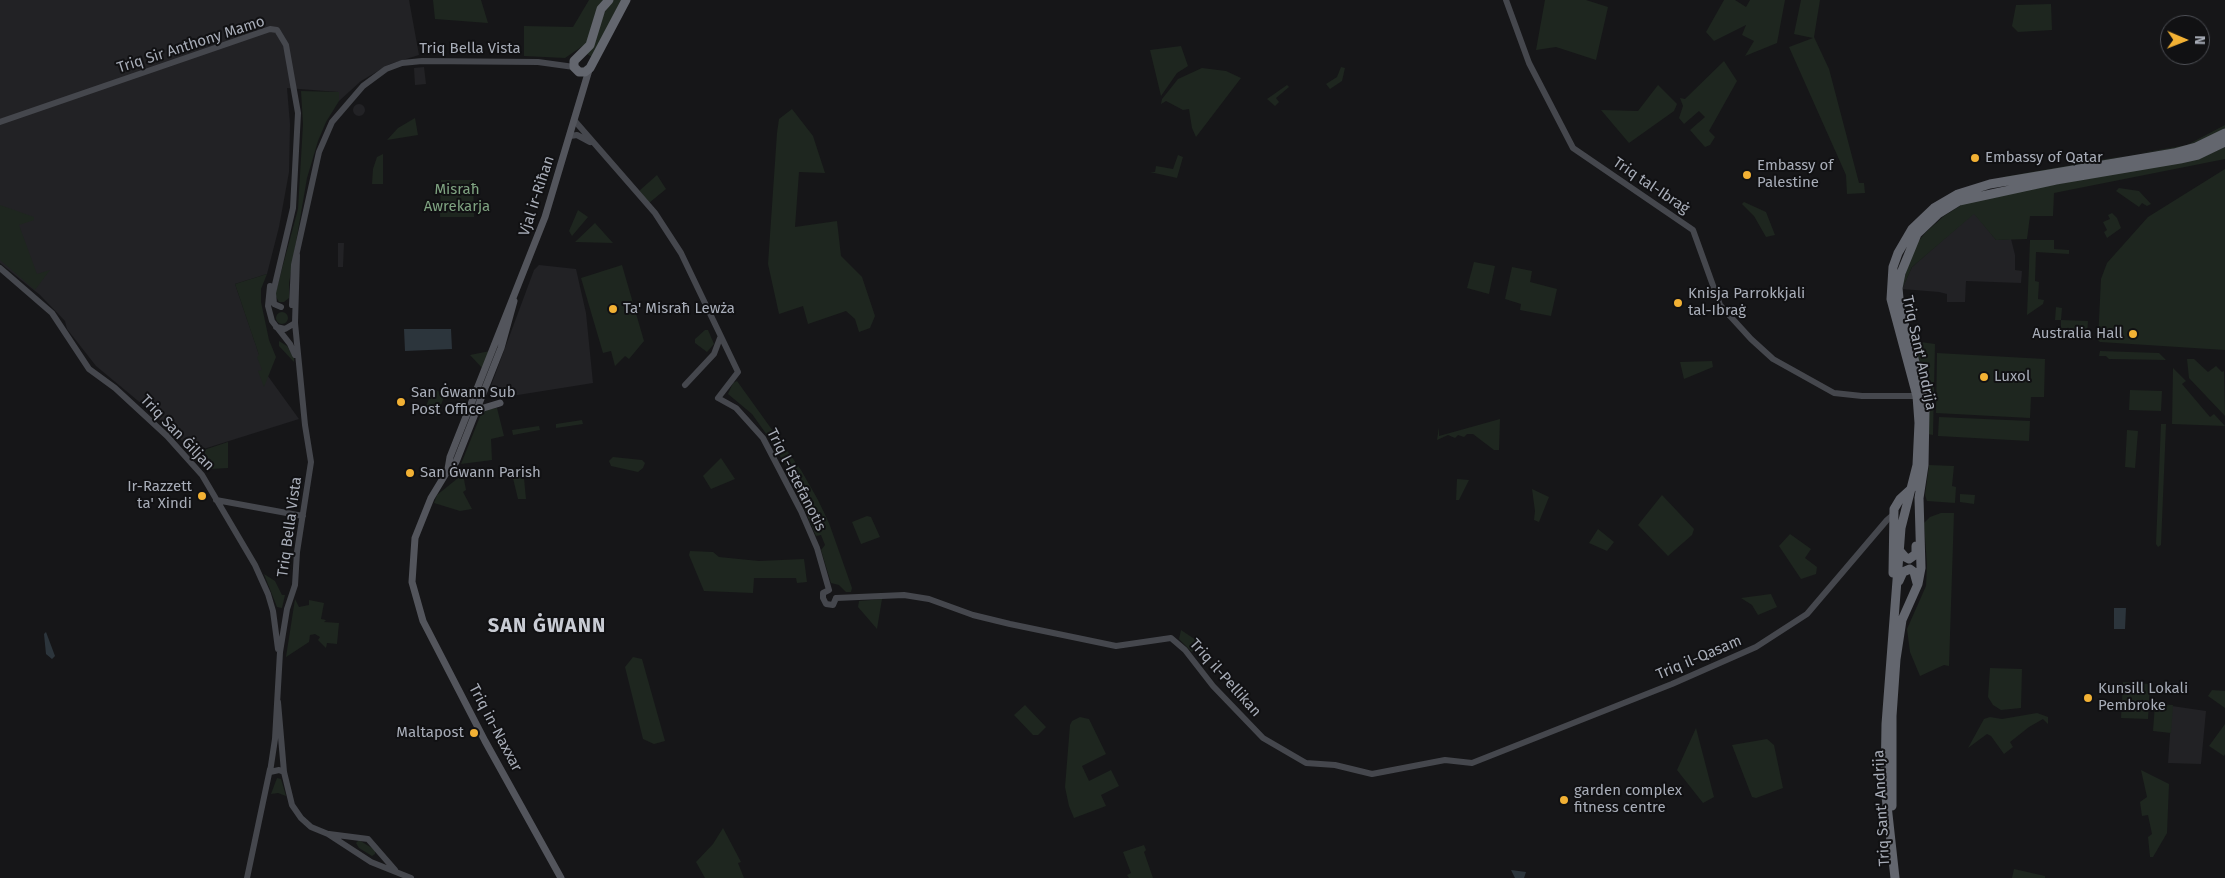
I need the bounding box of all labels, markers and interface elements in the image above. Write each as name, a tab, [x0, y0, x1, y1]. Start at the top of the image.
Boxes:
street label: Triq Sir Anthony Mamo	[115, 13, 267, 77]
north arrow	[2160, 15, 2210, 65]
text: N	[2191, 35, 2208, 45]
street label: Triq Bella Vista	[419, 40, 521, 58]
place label: Embassy of Qatar	[1985, 149, 2103, 167]
marker: Embassy of Qatar	[1969, 152, 1981, 164]
street label: Vjal ir-Riħan	[516, 154, 558, 238]
street label: Triq tal-Ibraġ	[1609, 154, 1693, 218]
place label: Embassy of Palestine	[1757, 157, 1833, 192]
marker: Embassy of Palestine	[1741, 169, 1753, 181]
park label: Misraħ Awrekarja	[424, 181, 490, 216]
place label: Knisja Parrokkjali tal-Ibraġ	[1688, 285, 1805, 320]
street label: Triq Sant' Andrija	[1898, 294, 1940, 412]
marker: Knisja Parrokkjali tal-Ibraġ	[1672, 297, 1684, 309]
place label: Ta' Misraħ Lewża	[623, 300, 735, 318]
marker: Ta' Misraħ Lewża	[607, 303, 619, 315]
place label: Australia Hall	[2032, 325, 2123, 343]
marker: Australia Hall	[2127, 328, 2139, 340]
place label: Luxol	[1994, 368, 2030, 386]
marker: Luxol	[1978, 371, 1990, 383]
place label: San Ġwann Sub Post Office	[411, 384, 516, 419]
street label: Triq San Ġiljan	[136, 391, 218, 475]
marker: San Ġwann Sub Post Office	[395, 396, 407, 408]
street label: Triq l-Istefanotis	[762, 426, 830, 534]
place label: San Ġwann Parish	[420, 464, 541, 482]
marker: San Ġwann Parish	[404, 467, 416, 479]
street label: Triq Bella Vista	[274, 476, 306, 578]
place label: Ir-Razzett ta' Xindi	[127, 478, 192, 513]
marker: Ir-Razzett ta' Xindi	[196, 490, 208, 502]
district label: SAN ĠWANN	[487, 614, 607, 638]
street label: Triq il-Qasam	[1654, 632, 1744, 684]
street label: Triq il-Pellikan	[1185, 635, 1265, 721]
place label: Kunsill Lokali Pembroke	[2098, 680, 2188, 715]
street label: Triq in-Naxxar	[465, 681, 525, 775]
marker: Kunsill Lokali Pembroke	[2082, 692, 2094, 704]
place label: Maltapost	[396, 724, 464, 742]
marker: Maltapost	[468, 727, 480, 739]
street label: Triq Sant' Andrija	[1870, 749, 1894, 867]
place label: garden complex fitness centre	[1574, 782, 1682, 817]
marker: garden complex fitness centre	[1558, 794, 1570, 806]

